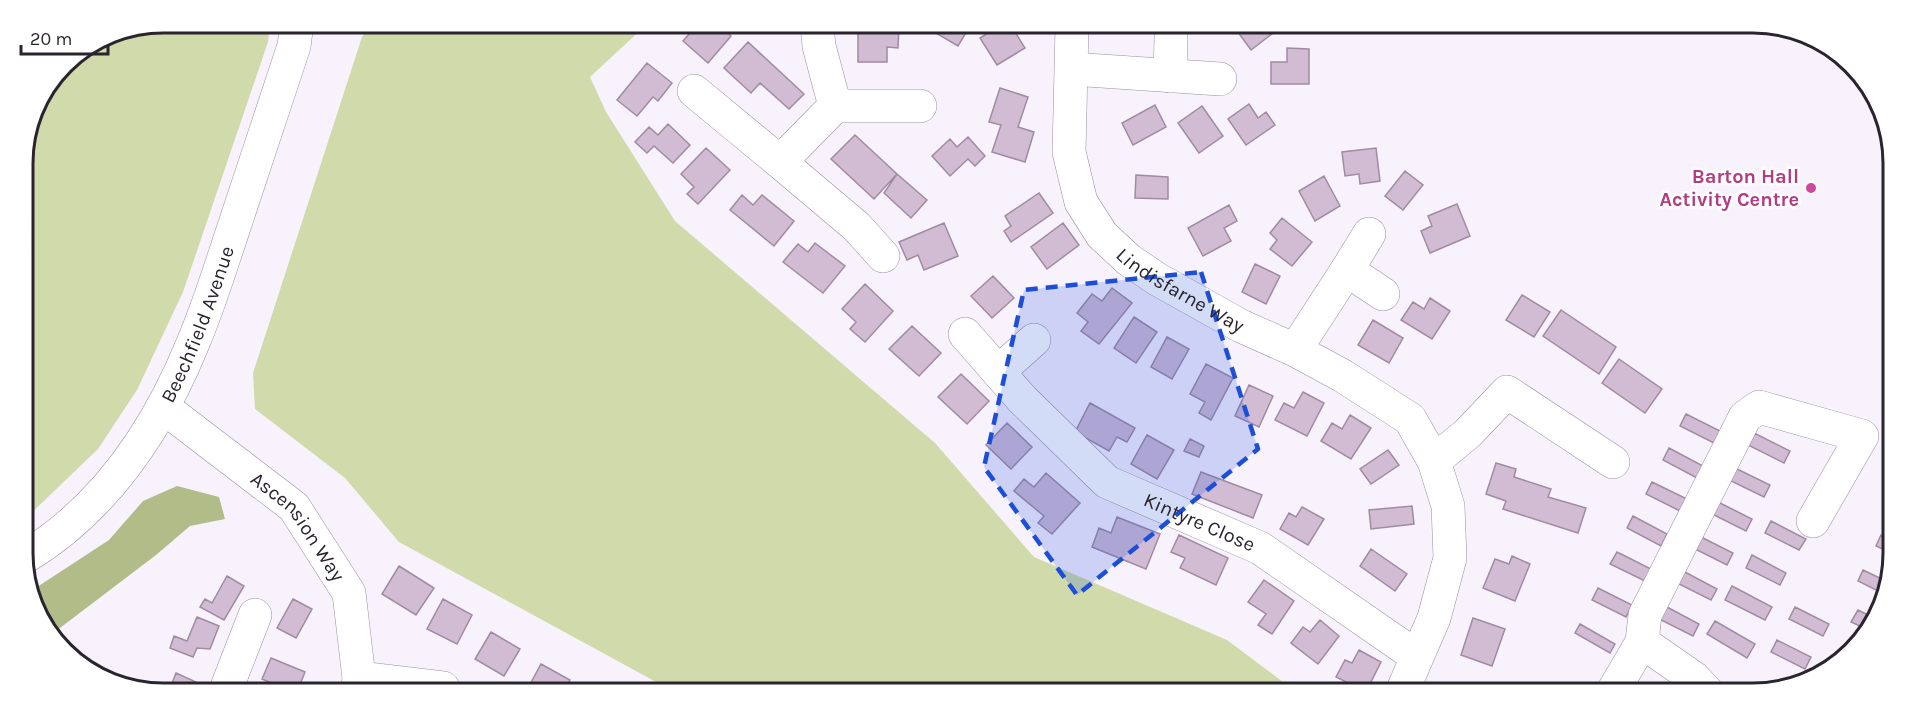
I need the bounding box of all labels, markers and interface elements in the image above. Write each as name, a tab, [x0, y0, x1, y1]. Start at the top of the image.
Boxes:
scale bar	[21, 18, 108, 56]
text: 20 m	[30, 28, 72, 50]
place label: Barton Hall Activity Centre	[1659, 165, 1799, 211]
marker: Barton Hall Activity Centre	[1804, 181, 1818, 195]
street label: Beechfield Avenue	[156, 243, 239, 407]
street label: Lindisfarne Way	[1111, 243, 1248, 337]
street label: Ascension Way	[246, 467, 349, 585]
street label: Kintyre Close	[1140, 488, 1258, 556]

